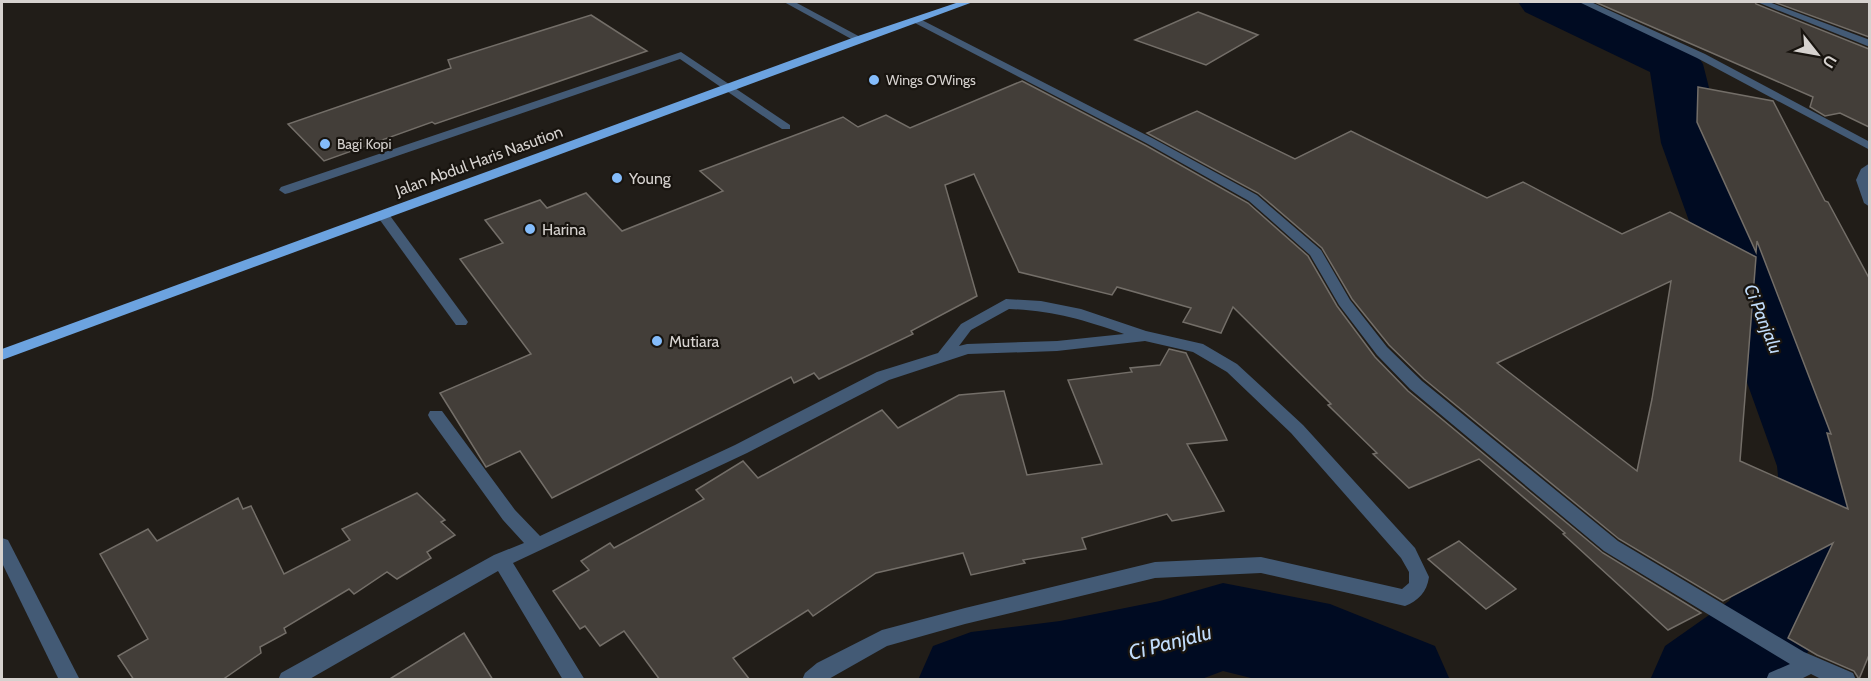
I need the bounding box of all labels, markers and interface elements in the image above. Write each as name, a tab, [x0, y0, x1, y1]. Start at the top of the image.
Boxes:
north arrow	[1787, 24, 1847, 84]
text: U	[1818, 52, 1841, 71]
place label: Wings O'Wings	[886, 71, 976, 89]
marker: Wings O'Wings	[867, 73, 881, 87]
street label: Jalan Abdul Haris Nasution	[392, 122, 565, 201]
place label: Bagi Kopi	[337, 135, 391, 153]
marker: Bagi Kopi	[318, 137, 332, 151]
place label: Young	[628, 169, 672, 188]
marker: Young	[610, 171, 624, 185]
place label: Harina	[542, 220, 586, 239]
marker: Harina	[523, 222, 537, 236]
water label: Ci Panjalu	[1739, 281, 1787, 357]
place label: Mutiara	[669, 332, 720, 351]
marker: Mutiara	[650, 334, 664, 348]
water label: Ci Panjalu	[1126, 619, 1215, 666]

